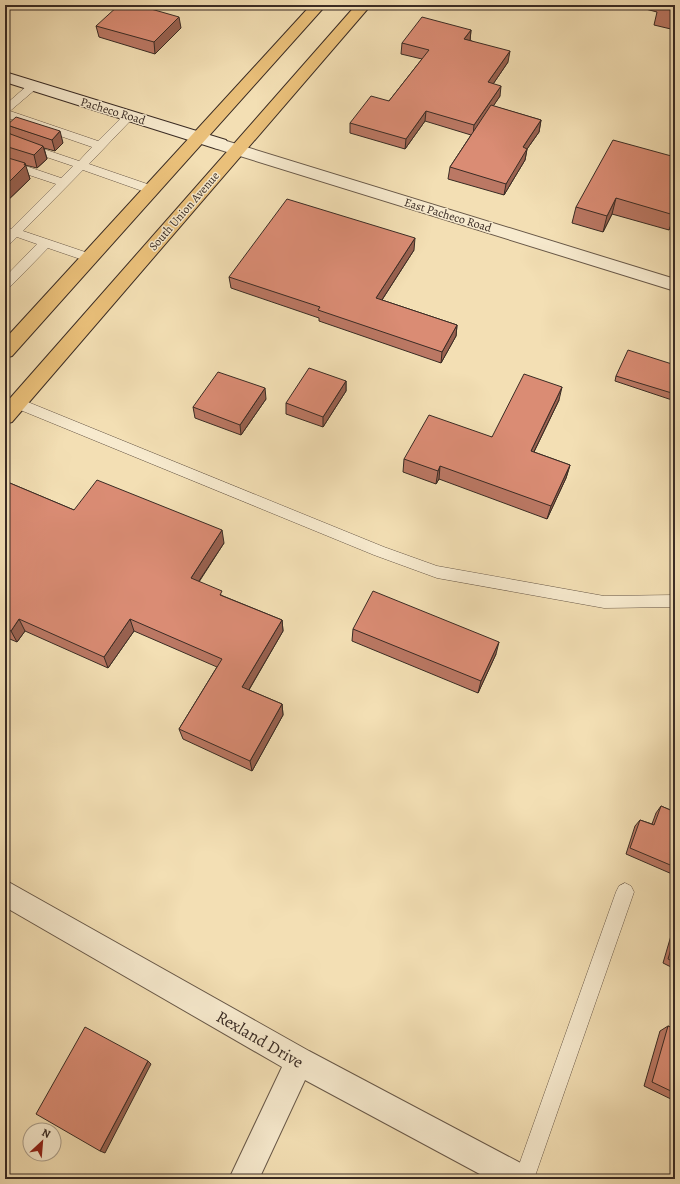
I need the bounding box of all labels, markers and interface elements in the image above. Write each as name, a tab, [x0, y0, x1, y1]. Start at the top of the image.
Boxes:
street label: Pacheco Road	[79, 94, 148, 129]
street label: South Union Avenue	[145, 168, 223, 254]
street label: East Pacheco Road	[402, 194, 494, 236]
street label: Rexland Drive	[212, 1005, 308, 1074]
north arrow	[22, 1122, 62, 1162]
text: N	[39, 1125, 53, 1142]

